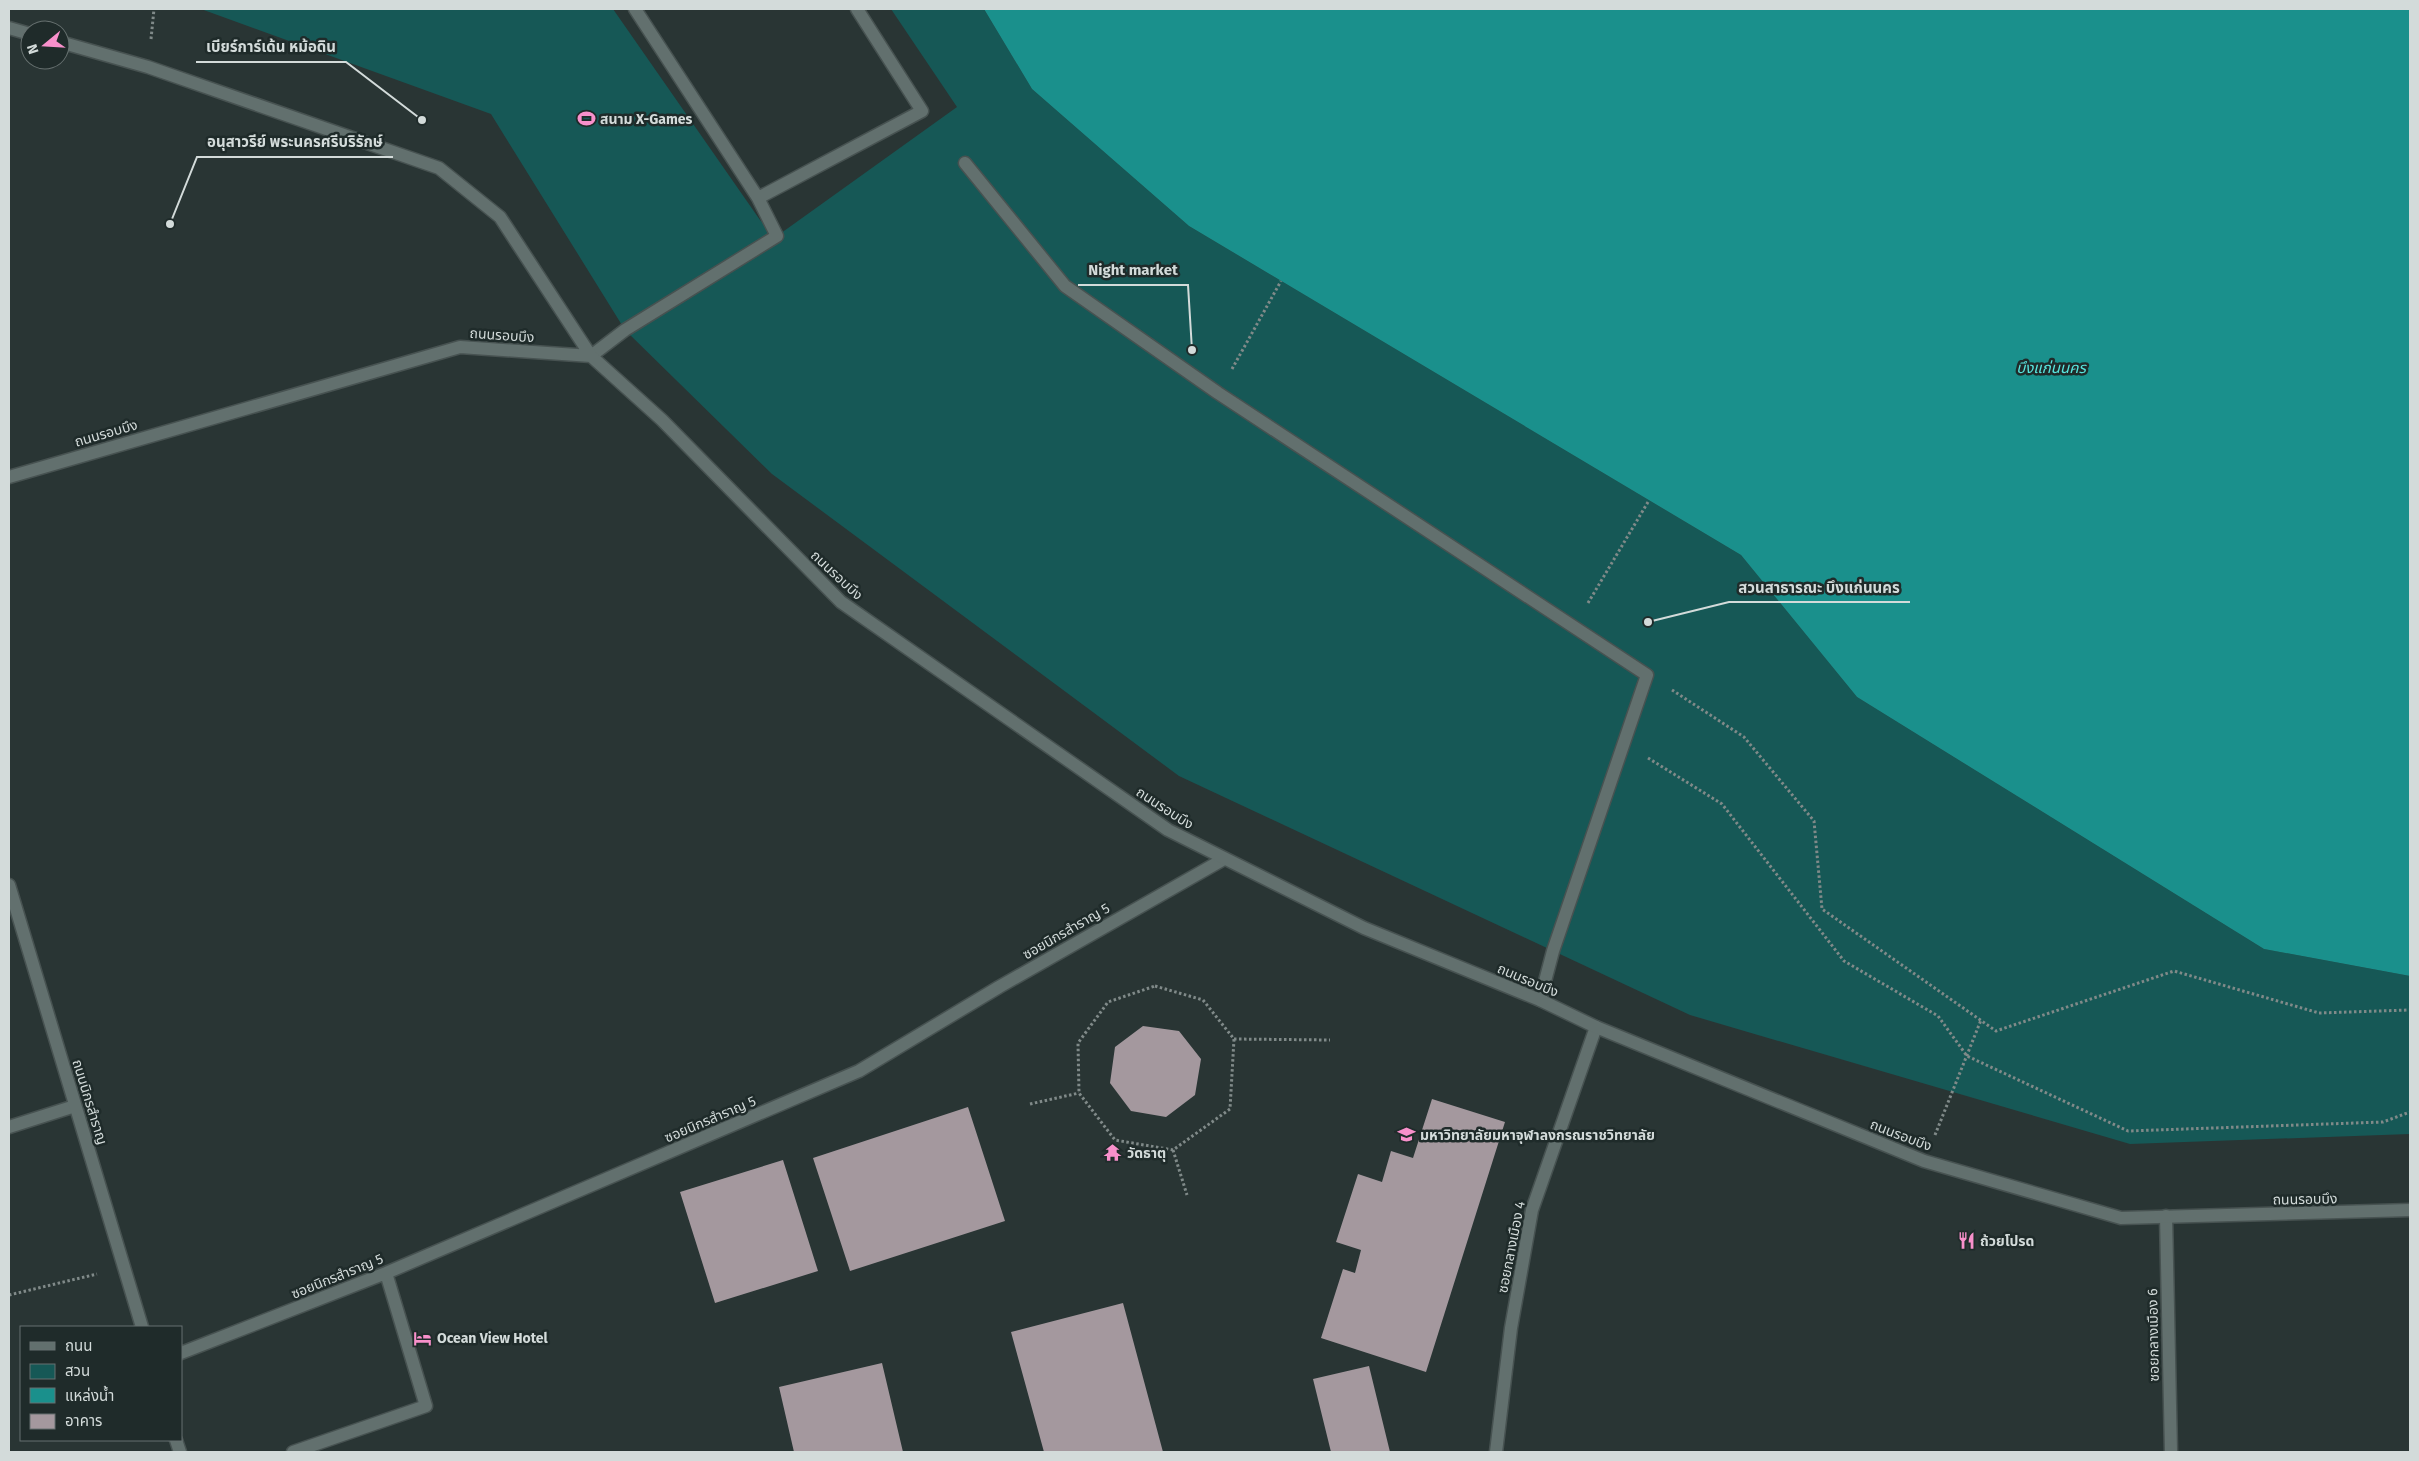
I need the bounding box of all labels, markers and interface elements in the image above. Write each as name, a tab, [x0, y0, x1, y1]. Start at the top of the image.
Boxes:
north arrow	[20, 20, 70, 70]
callout: เบียร์การ์เด้น หม้อดิน	[196, 32, 346, 62]
text: เบียร์การ์เด้น หม้อดิน	[206, 38, 336, 56]
text: N	[24, 42, 43, 56]
sports icon: สนาม X-Games	[576, 109, 596, 129]
place label: สนาม X-Games	[600, 111, 692, 128]
callout: อนุสาวรีย์ พระนครศรีบริรักษ์	[197, 127, 393, 157]
text: อนุสาวรีย์ พระนครศรีบริรักษ์	[207, 133, 383, 151]
callout: Night market	[1078, 255, 1188, 285]
text: Night market	[1088, 261, 1178, 279]
street label: ถนนรอบบึง	[469, 325, 535, 346]
water label: บึงแก่นนคร	[2016, 359, 2087, 377]
street label: ถนนรอบบึง	[73, 416, 140, 451]
street label: ถนนรอบบึง	[807, 547, 866, 604]
callout: สวนสาธารณะ บึงแก่นนคร	[1729, 572, 1910, 602]
text: สวนสาธารณะ บึงแก่นนคร	[1738, 579, 1900, 597]
street label: ถนนรอบบึง	[1133, 784, 1197, 833]
street label: ซอยนิกรสำราญ 5	[1020, 900, 1113, 963]
street label: ถนนรอบบึง	[1495, 960, 1561, 1001]
street label: ถนนนิกรสำราญ	[68, 1057, 111, 1147]
street label: ซอยนิกรสำราญ 5	[662, 1093, 758, 1146]
street label: ถนนรอบบึง	[1867, 1116, 1934, 1155]
school or university icon: มหาวิทยาลัยมหาจุฬาลงกรณราชวิทยาลัย	[1396, 1125, 1416, 1145]
place label: มหาวิทยาลัยมหาจุฬาลงกรณราชวิทยาลัย	[1420, 1127, 1655, 1144]
temple icon: วัดธาตุ	[1103, 1143, 1123, 1163]
place label: วัดธาตุ	[1127, 1145, 1166, 1162]
street label: ถนนรอบบึง	[2272, 1190, 2338, 1209]
street label: ซอยกลางเมือง 4	[1494, 1199, 1529, 1294]
restaurant icon: ถ้วยโปรด	[1956, 1231, 1976, 1251]
place label: ถ้วยโปรด	[1980, 1233, 2034, 1250]
street label: ซอยนิกรสำราญ 5	[289, 1250, 386, 1303]
street label: ซอยกลางเมือง 6	[2144, 1288, 2163, 1382]
legend	[20, 1326, 182, 1441]
hotel icon: Ocean View Hotel	[413, 1328, 433, 1348]
place label: Ocean View Hotel	[437, 1330, 549, 1347]
text: ถนน	[65, 1337, 92, 1355]
text: สวน	[65, 1362, 90, 1380]
text: แหล่งน้ำ	[65, 1385, 114, 1405]
text: อาคาร	[65, 1412, 102, 1430]

